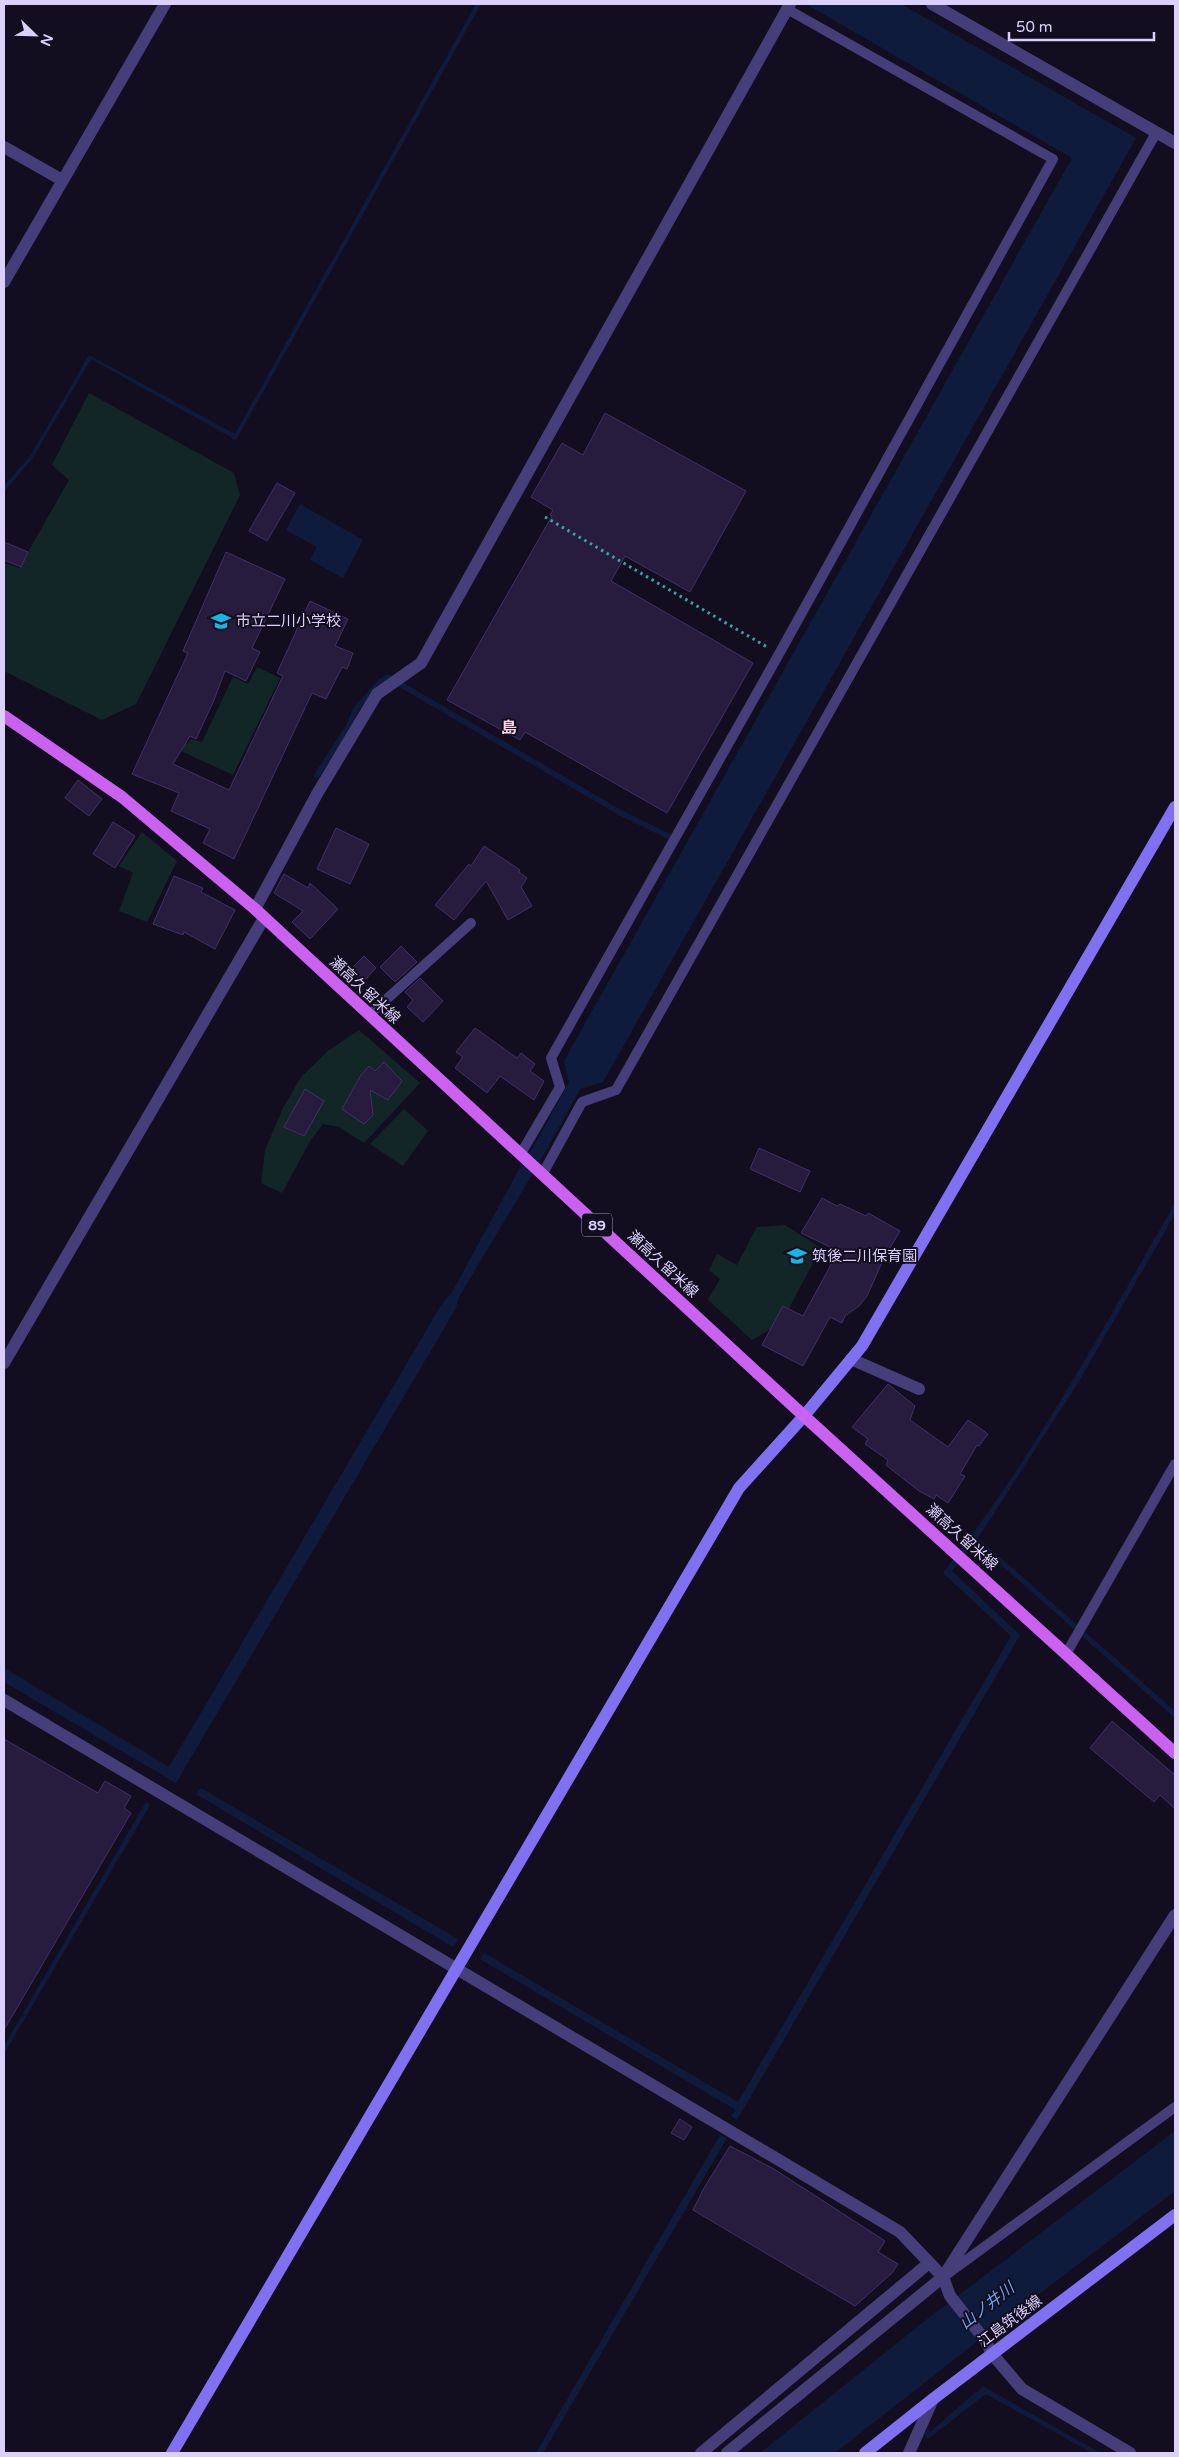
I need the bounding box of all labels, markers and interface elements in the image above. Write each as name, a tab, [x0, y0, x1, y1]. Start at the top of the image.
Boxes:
north arrow	[10, 10, 60, 60]
scale bar	[1009, 10, 1154, 42]
text: 50 m	[1016, 18, 1053, 36]
text: N	[36, 31, 57, 48]
school or university icon: 市立二川小学校	[210, 610, 232, 632]
place label: 市立二川小学校	[236, 612, 341, 630]
district label: 島	[501, 718, 517, 738]
street label: 瀬高久留米線	[326, 953, 404, 1027]
road number: 89	[582, 1214, 612, 1236]
street label: 瀬高久留米線	[624, 1227, 702, 1301]
school or university icon: 筑後二川保育園	[786, 1245, 808, 1267]
place label: 筑後二川保育園	[812, 1247, 917, 1265]
street label: 瀬高久留米線	[923, 1500, 1001, 1574]
water label: 山ノ井川	[956, 2277, 1020, 2334]
street label: 江島筑後線	[975, 2291, 1045, 2351]

